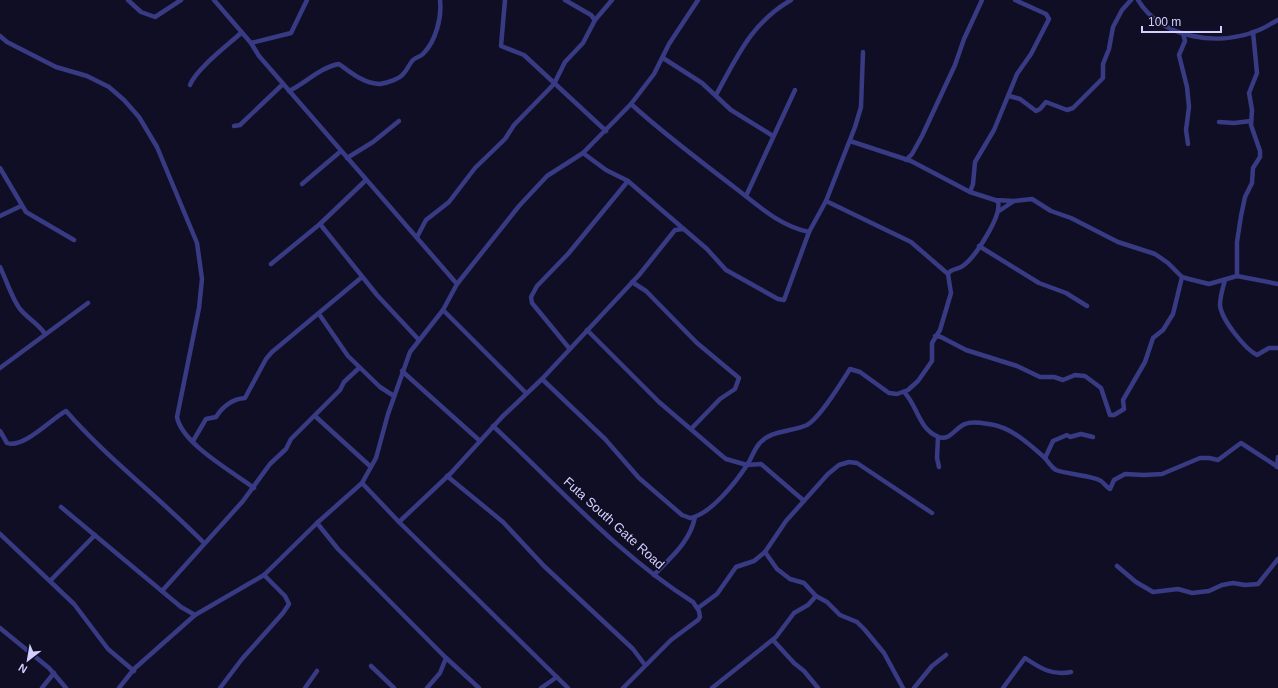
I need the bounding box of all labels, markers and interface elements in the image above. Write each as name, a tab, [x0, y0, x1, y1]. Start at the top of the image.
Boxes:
scale bar	[1142, 8, 1221, 34]
text: 100 m	[1148, 15, 1181, 29]
street label: Futa South Gate Road	[561, 474, 667, 572]
north arrow	[8, 640, 48, 680]
text: N	[16, 661, 29, 676]

